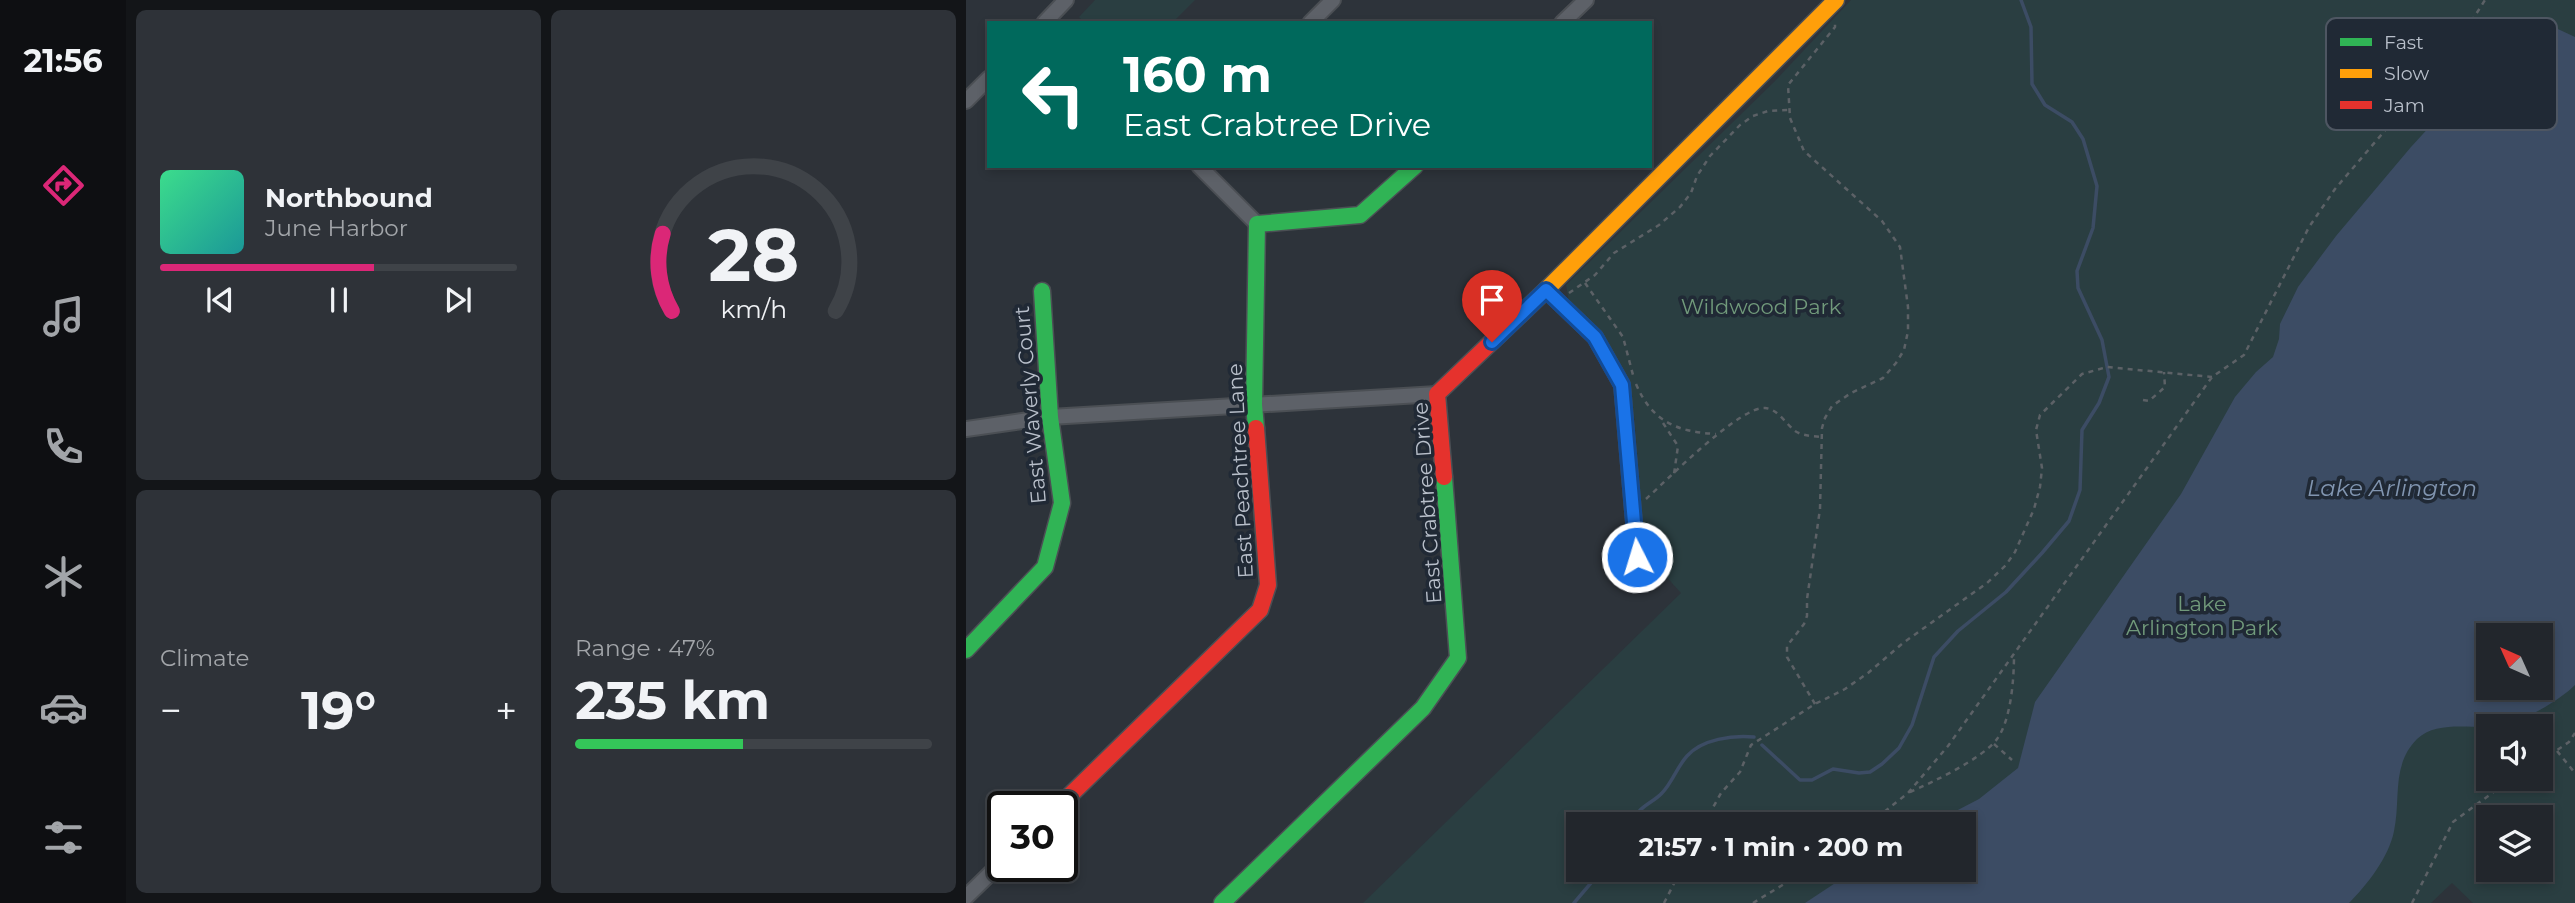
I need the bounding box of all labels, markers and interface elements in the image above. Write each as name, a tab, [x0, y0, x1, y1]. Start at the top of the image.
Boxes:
legend	[2326, 18, 2557, 130]
text: Fast	[2384, 31, 2424, 54]
text: 21:56	[23, 41, 103, 80]
text: 160 m	[1123, 45, 1272, 104]
icon: left	[1008, 49, 1099, 140]
text: Slow	[2384, 62, 2429, 85]
text: Jam	[2383, 94, 2425, 117]
text: East Crabtree Drive	[1123, 105, 1431, 144]
icon: directions	[39, 161, 88, 210]
text: Northbound	[265, 182, 433, 214]
text: 28	[708, 211, 799, 299]
text: June Harbor	[265, 214, 408, 242]
pin	[1462, 270, 1522, 342]
icon: previous	[201, 281, 239, 319]
icon: pause	[320, 281, 358, 319]
icon: next	[439, 281, 477, 319]
icon: arrive	[1473, 281, 1511, 319]
icon: music	[39, 292, 88, 341]
text: km/h	[720, 294, 787, 324]
park label: Wildwood Park	[1681, 294, 1842, 319]
street label: East Waverly Court	[1009, 305, 1051, 505]
street label: East Peachtree Lane	[1222, 363, 1258, 579]
street label: East Crabtree Drive	[1407, 401, 1447, 605]
icon: phone	[39, 422, 88, 471]
water label: Lake Arlington	[2307, 474, 2477, 502]
position arrow	[1600, 520, 1674, 594]
icon: climate	[39, 552, 88, 601]
park label: Lake Arlington Park	[2126, 591, 2279, 640]
north arrow	[2476, 623, 2553, 700]
map controls	[2476, 623, 2553, 882]
text: Range · 47%	[575, 634, 715, 662]
text: Climate	[160, 644, 249, 672]
text: 235 km	[575, 669, 770, 732]
text: 19°	[301, 679, 376, 742]
icon: car	[39, 683, 88, 732]
text: −	[160, 687, 182, 734]
text: +	[495, 687, 517, 734]
button: sound	[2476, 714, 2553, 791]
speed limit sign: 30	[987, 791, 1078, 882]
button: layers	[2476, 805, 2553, 882]
icon: filters	[39, 813, 88, 862]
text: 21:57 · 1 min · 200 m	[1639, 831, 1903, 863]

